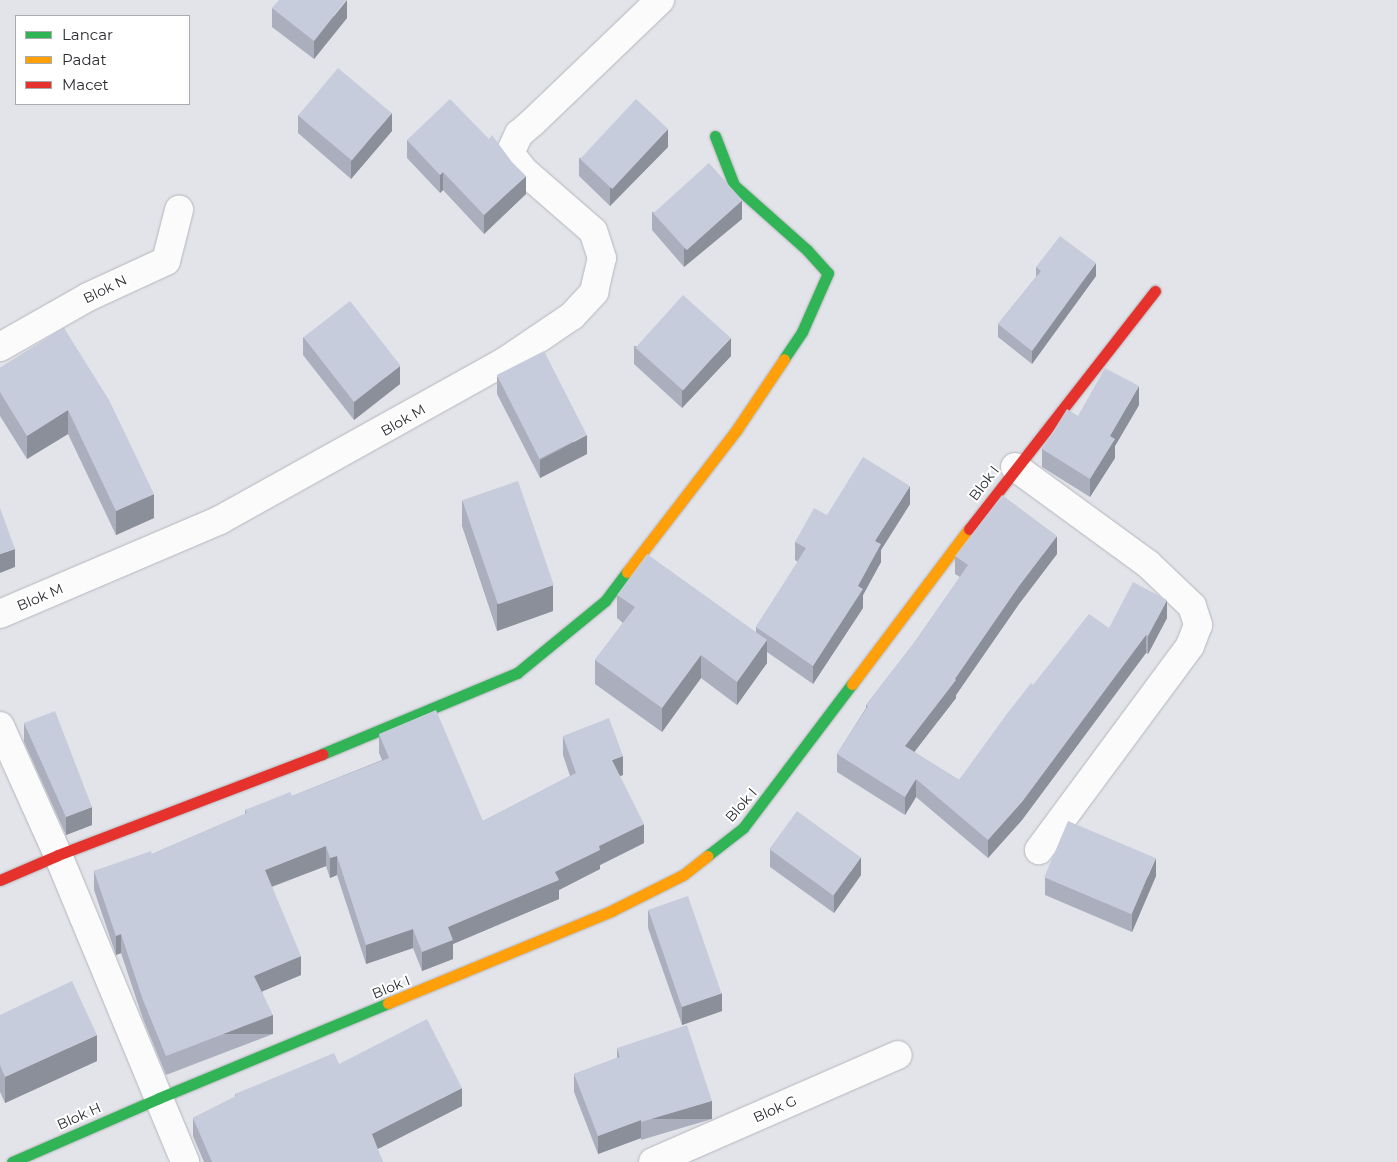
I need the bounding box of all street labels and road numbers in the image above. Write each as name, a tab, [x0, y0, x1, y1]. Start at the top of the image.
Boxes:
street label: Blok N	[80, 271, 130, 307]
street label: Blok M	[378, 401, 428, 439]
street label: Blok I	[965, 462, 1003, 504]
street label: Blok M	[14, 580, 66, 614]
street label: Blok I	[722, 785, 760, 825]
street label: Blok I	[370, 972, 412, 1002]
street label: Blok G	[751, 1092, 799, 1126]
street label: Blok H	[54, 1099, 104, 1133]

